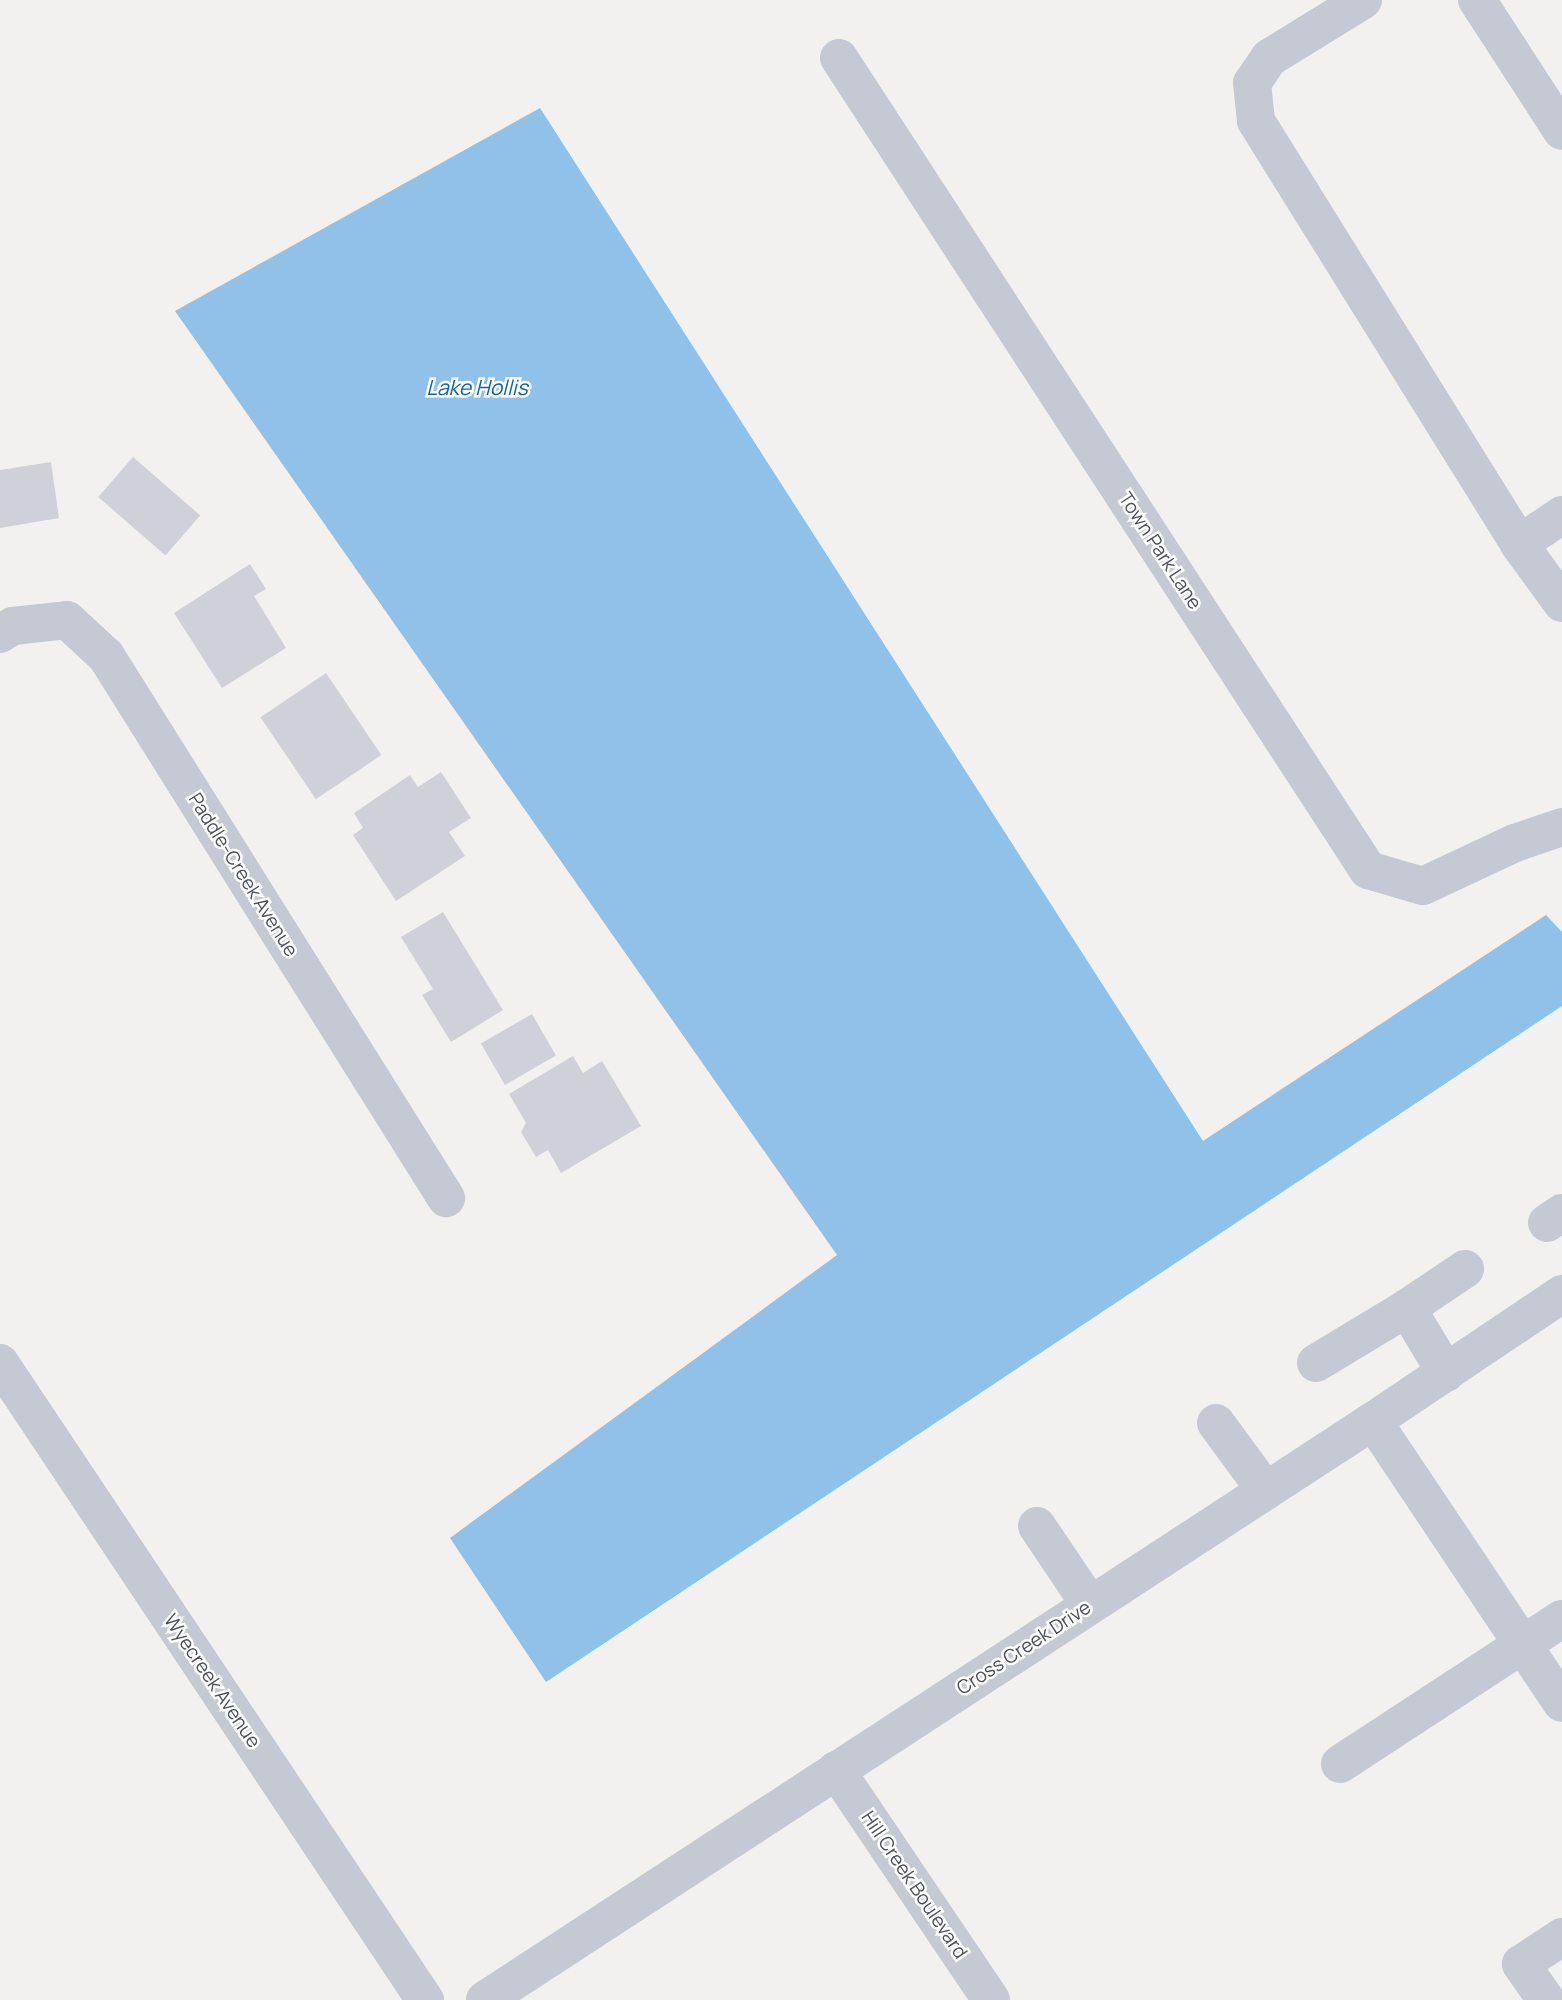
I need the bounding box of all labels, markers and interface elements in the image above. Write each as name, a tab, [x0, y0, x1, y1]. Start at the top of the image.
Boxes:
water label: Lake Hollis	[426, 374, 528, 400]
street label: Town Park Lane	[1114, 488, 1206, 614]
street label: Paddle-Creek Avenue	[183, 789, 303, 961]
street label: Cross Creek Drive	[953, 1596, 1095, 1700]
street label: Wyecreek Avenue	[159, 1610, 265, 1752]
street label: Hill Creek Boulevard	[856, 1807, 972, 1963]

